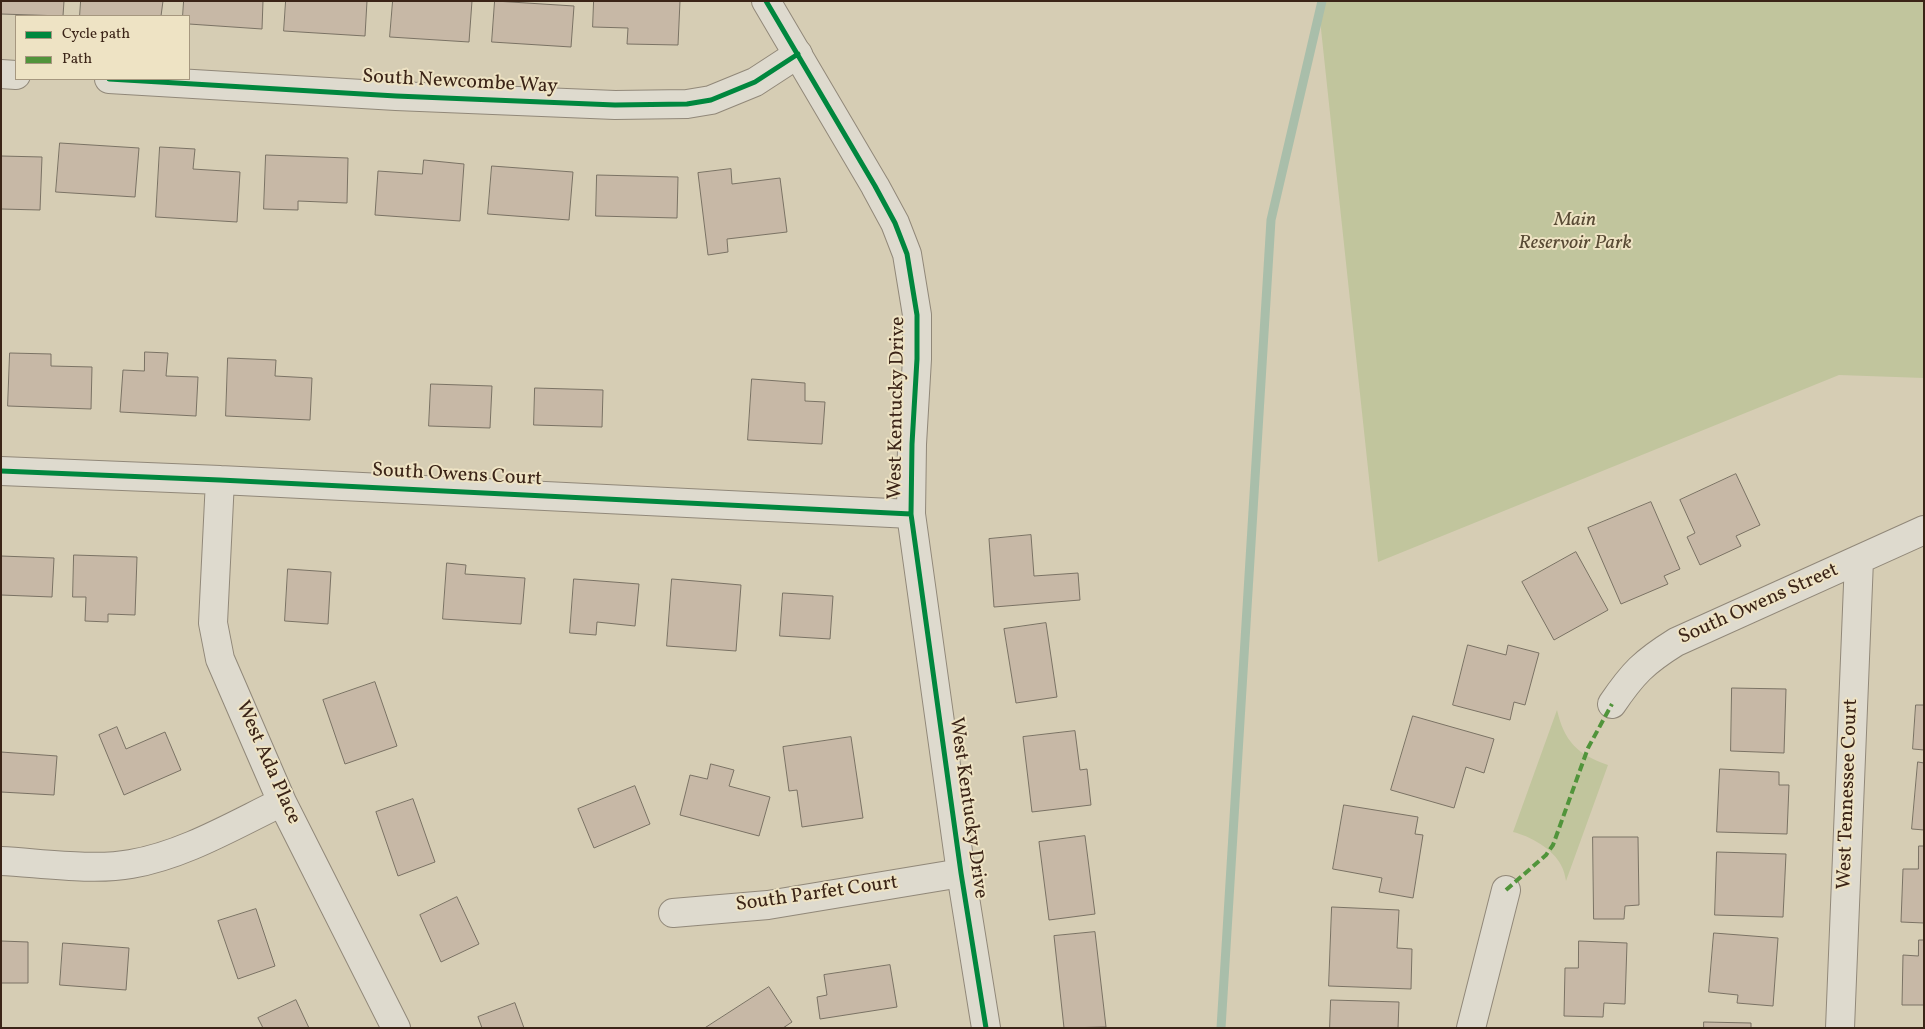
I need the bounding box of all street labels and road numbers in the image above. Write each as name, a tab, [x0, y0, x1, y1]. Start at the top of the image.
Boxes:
street label: South Newcombe Way	[362, 66, 558, 100]
street label: West Kentucky Drive	[884, 316, 912, 500]
street label: South Owens Court	[371, 460, 543, 492]
street label: South Owens Street	[1675, 559, 1843, 651]
street label: West Ada Place	[229, 698, 305, 828]
street label: West Tennessee Court	[1834, 698, 1864, 890]
street label: West Kentucky Drive	[942, 716, 992, 900]
street label: South Parfet Court	[734, 872, 900, 918]

